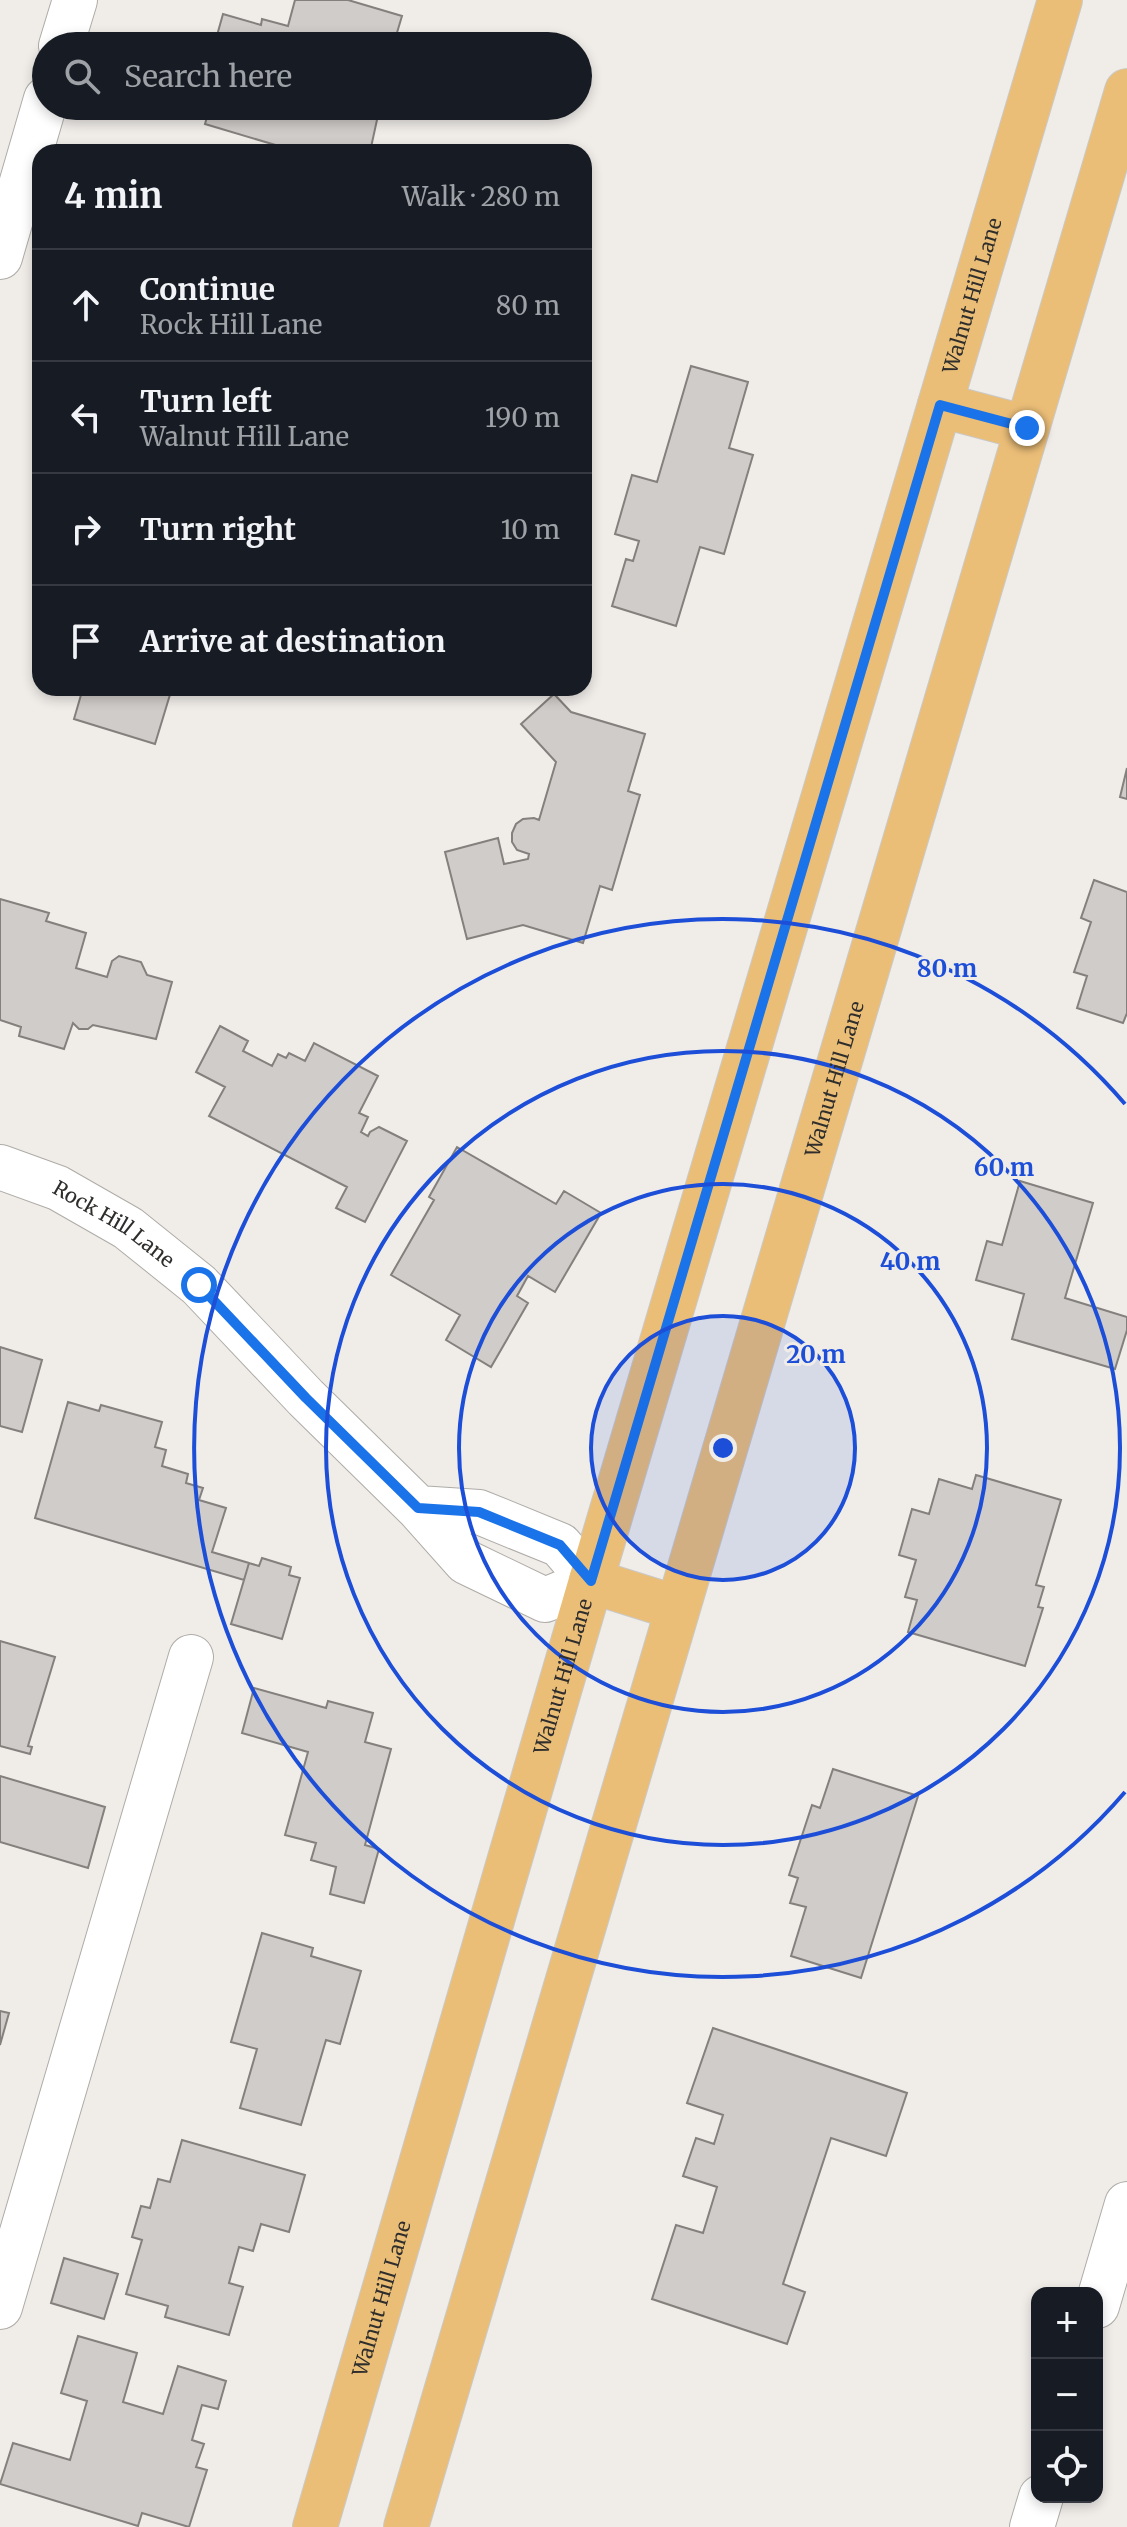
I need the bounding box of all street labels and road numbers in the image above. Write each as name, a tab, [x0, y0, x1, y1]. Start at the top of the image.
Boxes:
street label: Walnut Hill Lane	[937, 215, 1007, 377]
street label: Walnut Hill Lane	[799, 998, 869, 1161]
street label: Rock Hill Lane	[49, 1175, 180, 1272]
street label: Walnut Hill Lane	[528, 1596, 597, 1758]
street label: Walnut Hill Lane	[346, 2218, 416, 2380]

